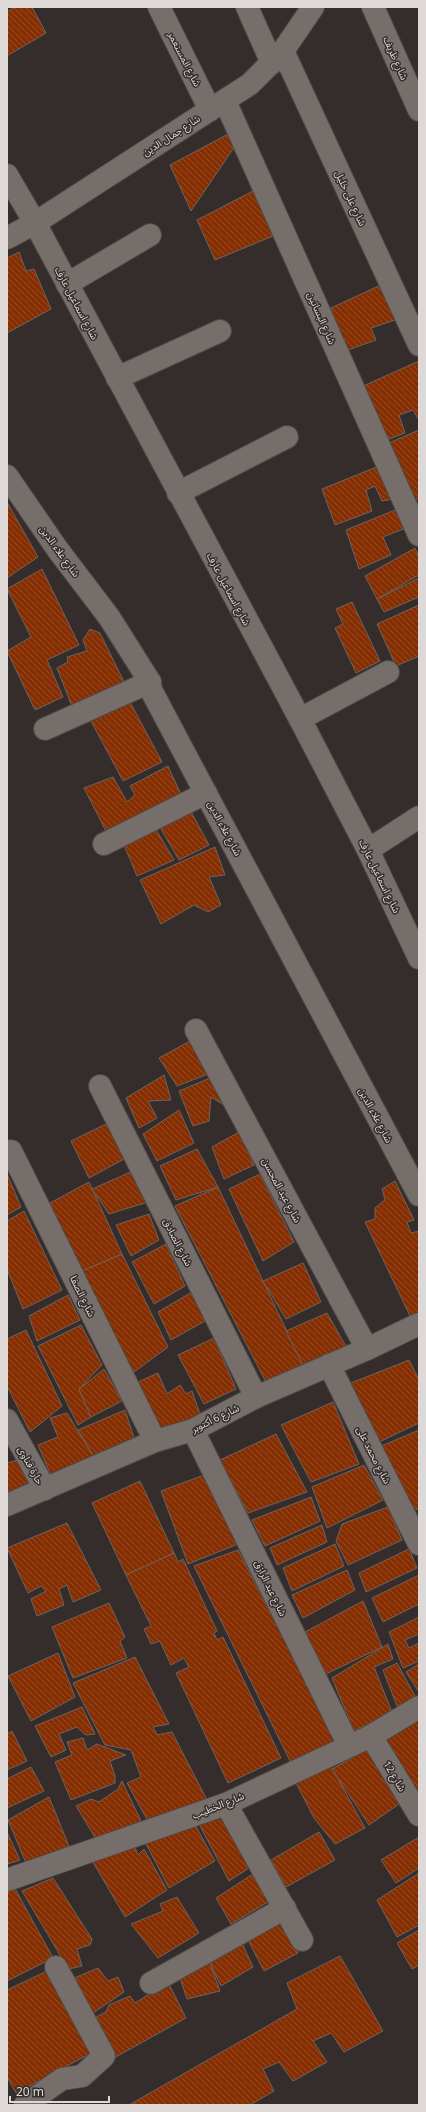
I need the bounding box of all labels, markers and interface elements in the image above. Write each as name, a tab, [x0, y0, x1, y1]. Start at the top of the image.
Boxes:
street label: شارع المستعمر	[164, 28, 205, 90]
street label: شارع ظريف	[379, 34, 412, 83]
street label: شارع جمال الدين	[139, 111, 204, 160]
street label: شارع على خليل	[331, 168, 370, 229]
street label: شارع اسماعيل عارف	[51, 264, 102, 343]
street label: شارع البساتين	[303, 290, 340, 347]
street label: شارع علاء الدين	[36, 522, 84, 580]
street label: شارع اسماعيل عارف	[203, 550, 254, 629]
street label: شارع علاء الدين	[204, 798, 245, 859]
street label: شارع اسماعيل عارف	[355, 837, 404, 916]
street label: شارع علاء الدين	[355, 1085, 396, 1146]
street label: شارع عبد المحسن	[258, 1155, 305, 1225]
street label: شارع الصادق	[159, 1216, 196, 1269]
street label: شارع الصفا	[66, 1273, 99, 1320]
street label: شارع 6 أكتوبر	[188, 1400, 242, 1437]
street label: شارع محمد على	[353, 1424, 395, 1487]
street label: حارة قناوى	[15, 1443, 47, 1487]
street label: شارع عبد الرازق	[251, 1558, 291, 1619]
street label: شارع 12	[380, 1758, 410, 1795]
street label: شارع الخطيب	[190, 1788, 247, 1823]
scale bar	[10, 2078, 109, 2104]
text: 20 m	[16, 2083, 44, 2100]

